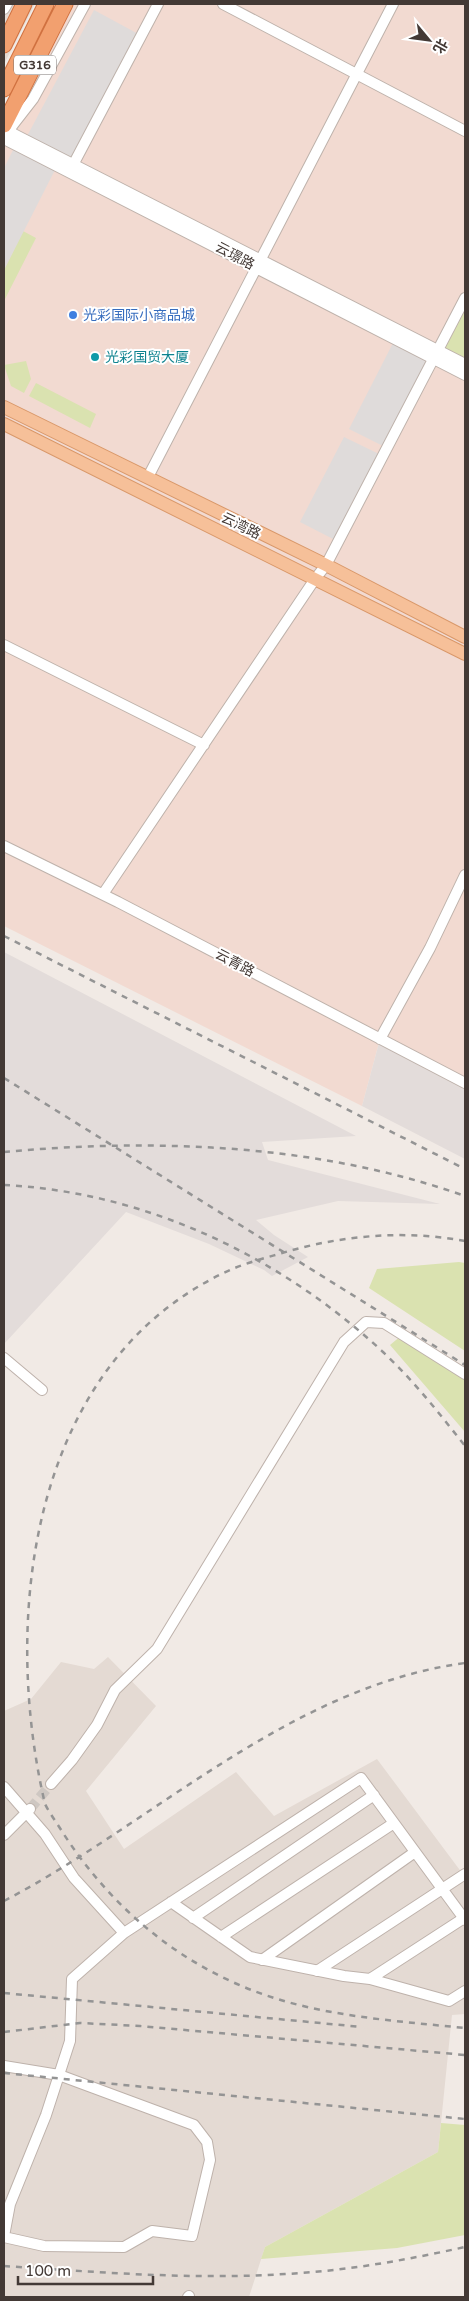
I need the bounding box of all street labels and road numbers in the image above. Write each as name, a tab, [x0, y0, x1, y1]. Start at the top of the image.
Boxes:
road number: G316	[14, 56, 56, 74]
street label: 云璟路	[212, 239, 258, 273]
street label: 云湾路	[218, 509, 264, 543]
street label: 云青路	[212, 946, 258, 980]

